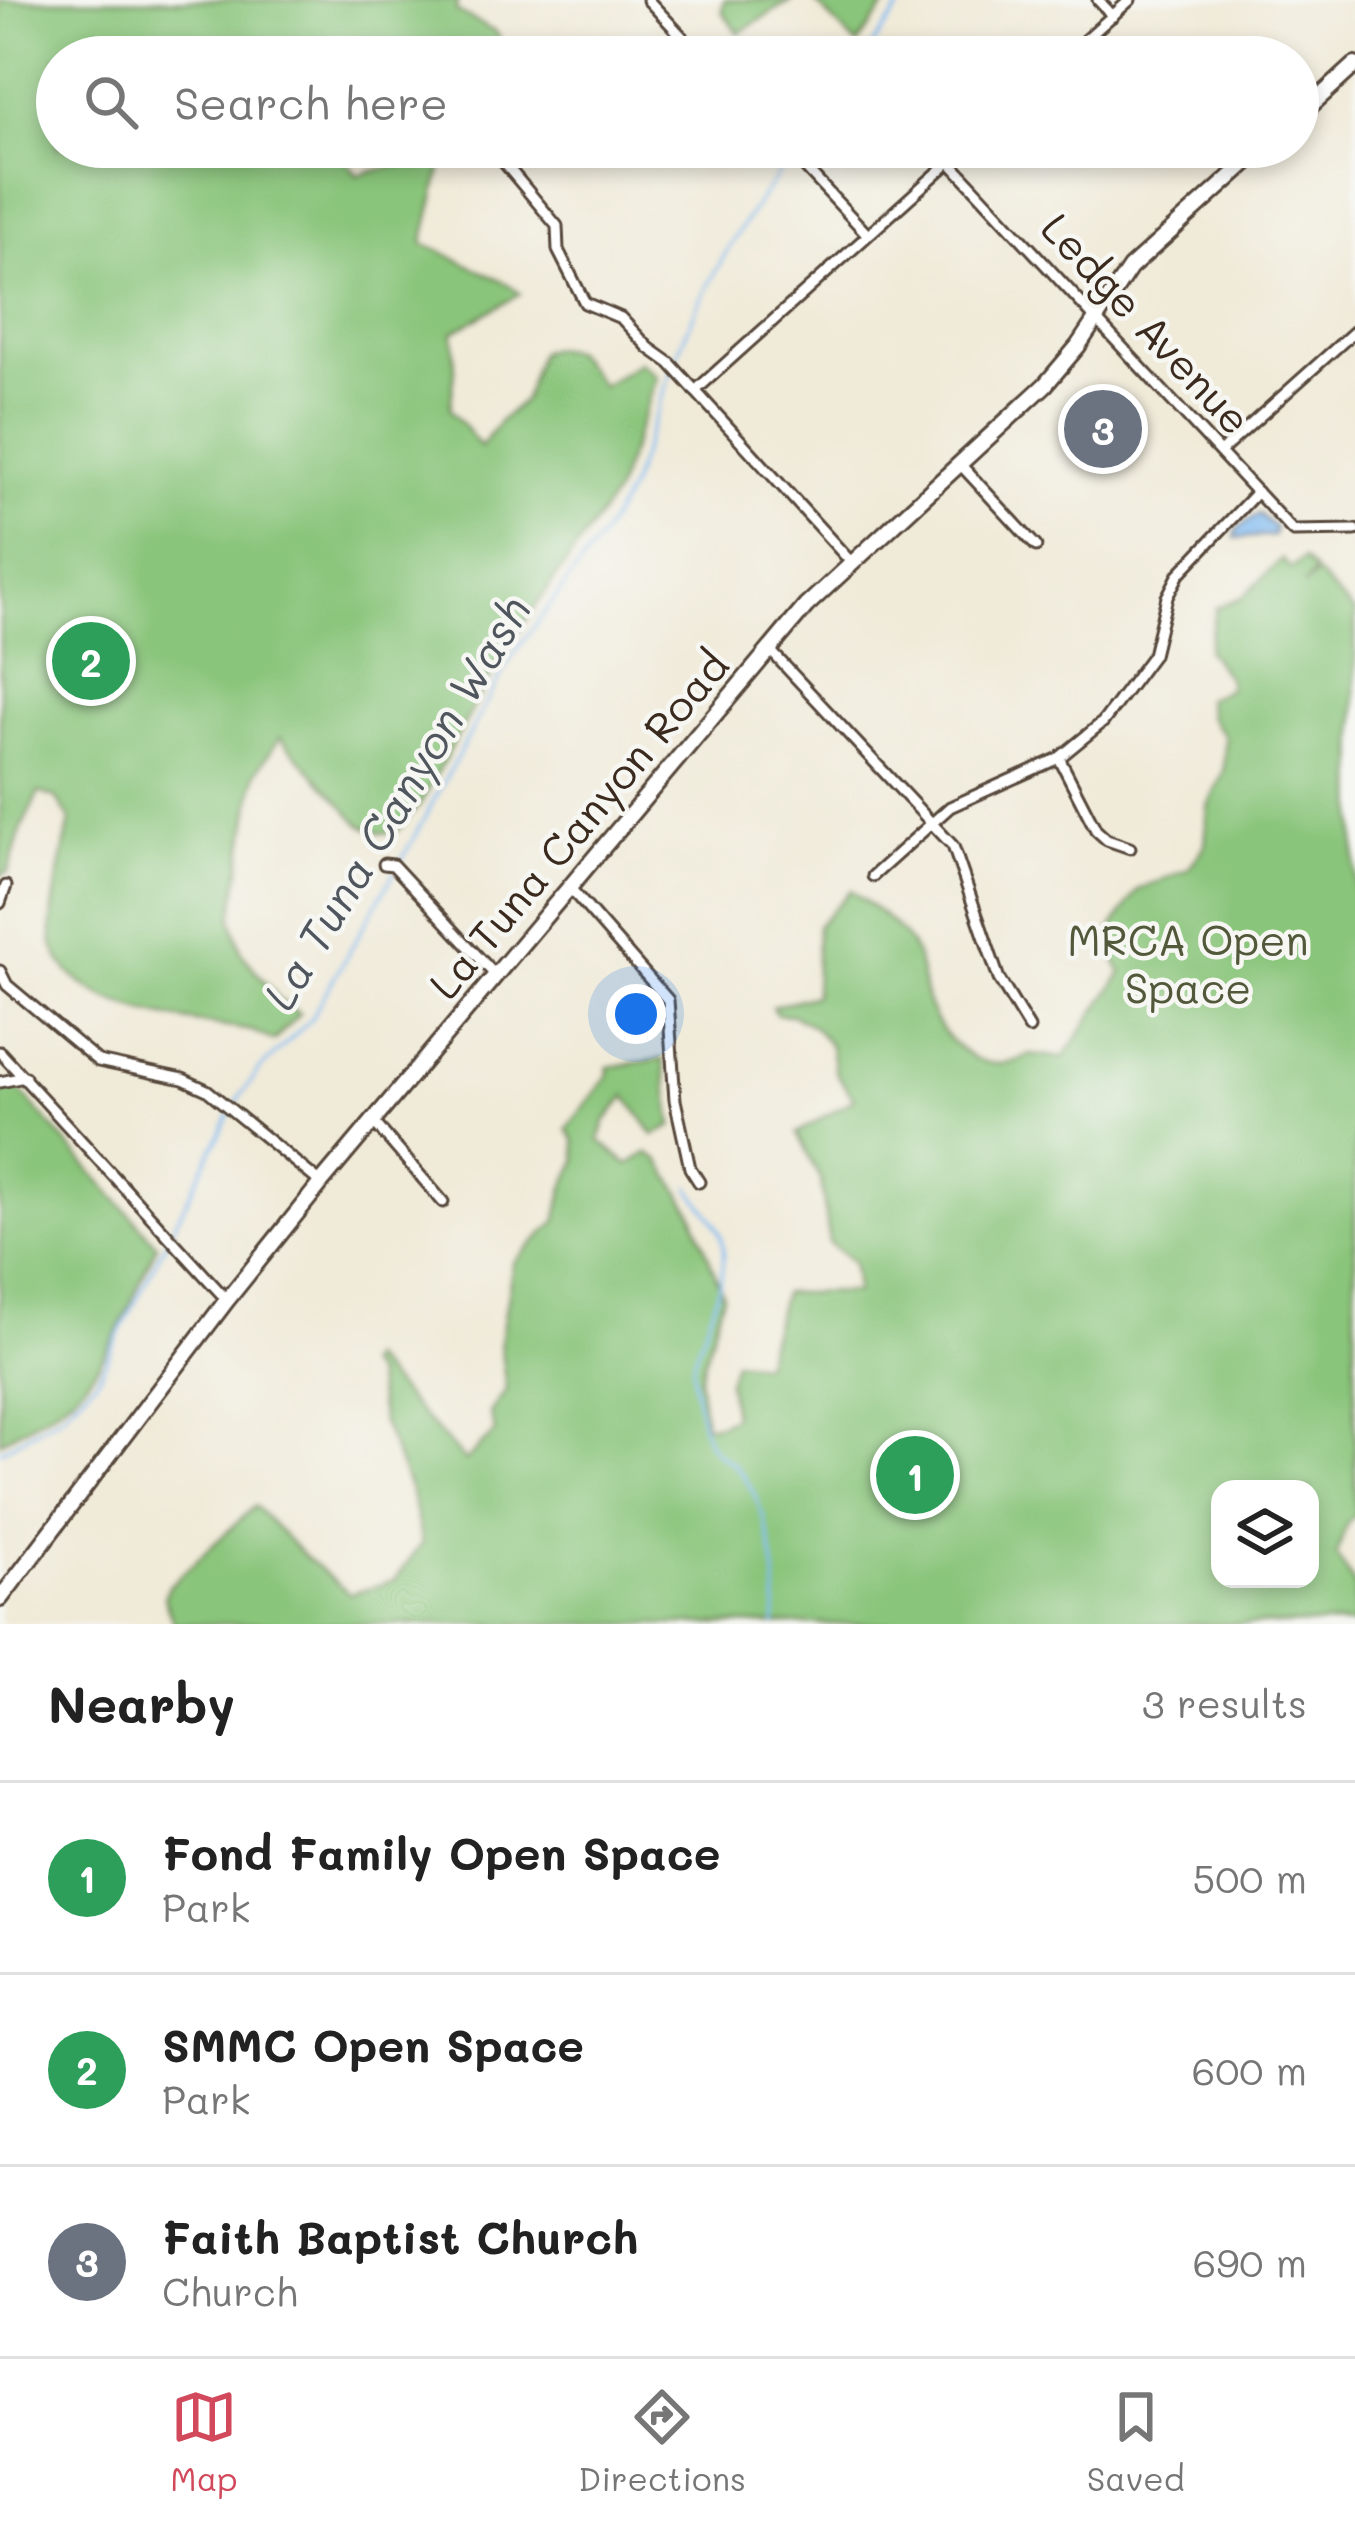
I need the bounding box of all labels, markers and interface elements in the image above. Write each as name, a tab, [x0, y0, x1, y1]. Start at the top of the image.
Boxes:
search box	[36, 36, 1319, 168]
icon: search	[78, 69, 144, 135]
text: Search here	[174, 73, 448, 131]
street label: Ledge Avenue	[1030, 200, 1264, 446]
pin: 3	[1064, 384, 1142, 474]
water label: La Tuna Canyon Wash	[249, 585, 543, 1020]
pin: 2	[52, 616, 130, 706]
street label: La Tuna Canyon Road	[416, 638, 740, 1010]
park label: MRCA Open Space	[1067, 912, 1309, 1015]
your location	[606, 984, 666, 1044]
pin: 1	[876, 1430, 954, 1520]
map controls	[1211, 1480, 1319, 1588]
button: layers	[1211, 1480, 1319, 1588]
text: Nearby	[48, 1669, 235, 1736]
text: 3 results	[1142, 1677, 1307, 1728]
text: Fond Family Open Space	[162, 1823, 720, 1881]
text: 1	[78, 1852, 96, 1903]
text: 500 m	[1193, 1852, 1307, 1903]
text: Park	[162, 1881, 250, 1932]
text: SMMC Open Space	[162, 2015, 584, 2073]
text: 2	[76, 2044, 98, 2095]
text: 600 m	[1192, 2044, 1307, 2095]
text: Park	[162, 2073, 250, 2124]
text: Faith Baptist Church	[162, 2207, 638, 2265]
text: 3	[75, 2236, 99, 2287]
text: 690 m	[1193, 2236, 1307, 2287]
text: Church	[162, 2265, 298, 2316]
tab: Map	[170, 2384, 238, 2499]
tab: Directions	[578, 2384, 746, 2499]
tab: Saved	[1087, 2384, 1185, 2499]

